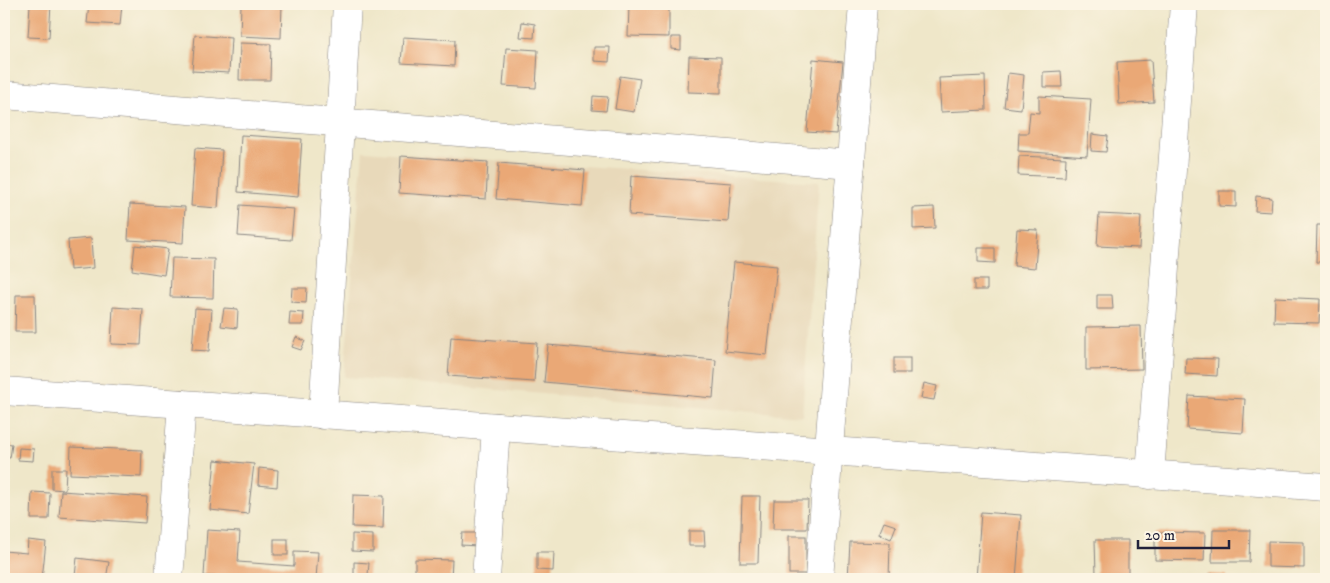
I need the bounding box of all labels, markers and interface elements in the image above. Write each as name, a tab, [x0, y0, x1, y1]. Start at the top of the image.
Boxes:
scale bar	[1138, 518, 1229, 550]
text: 20 m	[1145, 526, 1175, 545]

